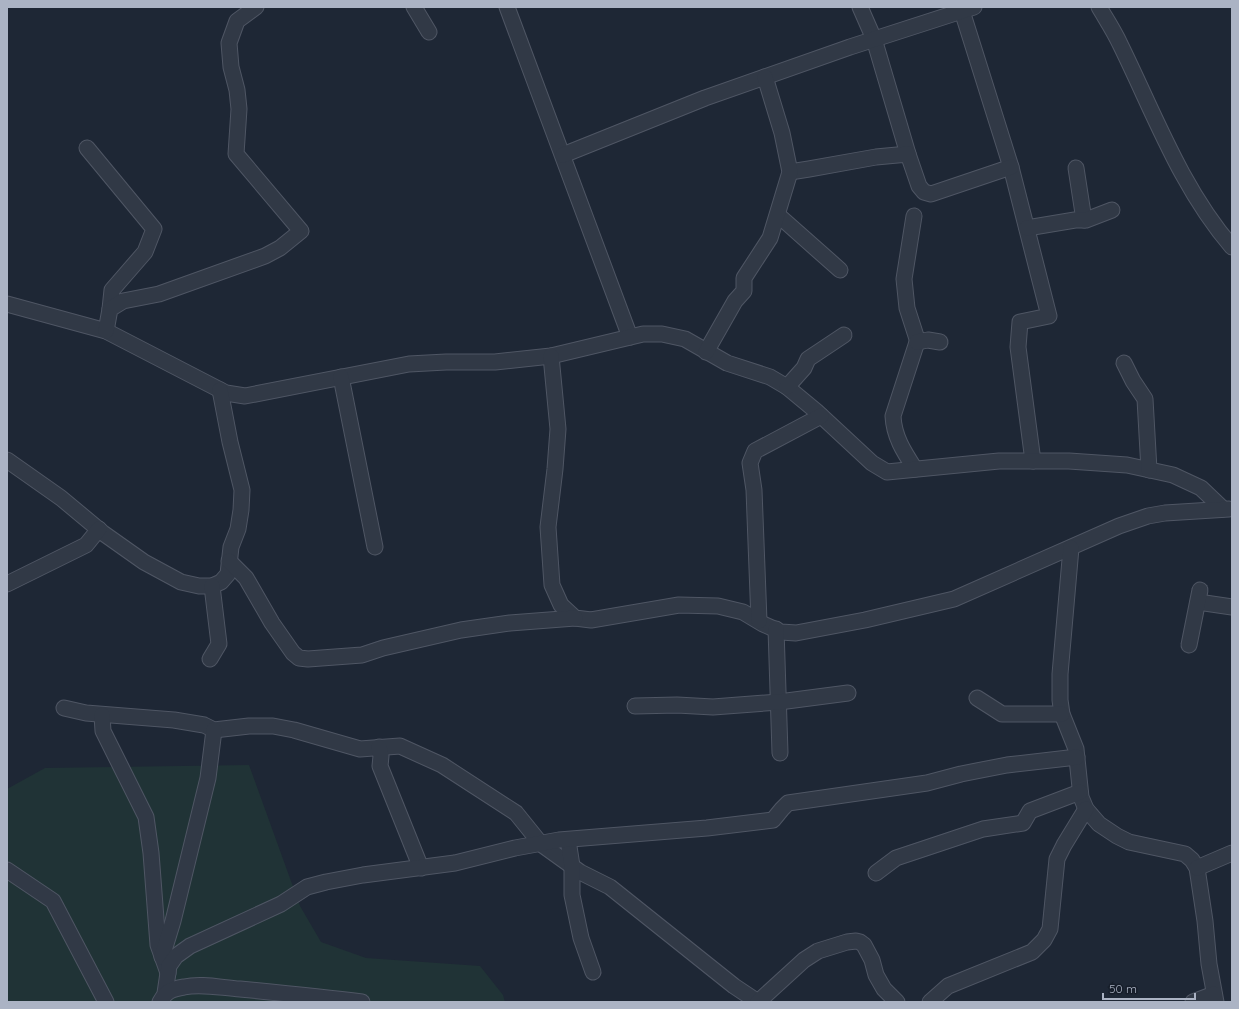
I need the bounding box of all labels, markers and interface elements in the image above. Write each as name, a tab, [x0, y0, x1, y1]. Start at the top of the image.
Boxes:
scale bar	[1103, 975, 1195, 1001]
text: 50 m	[1109, 981, 1137, 996]

